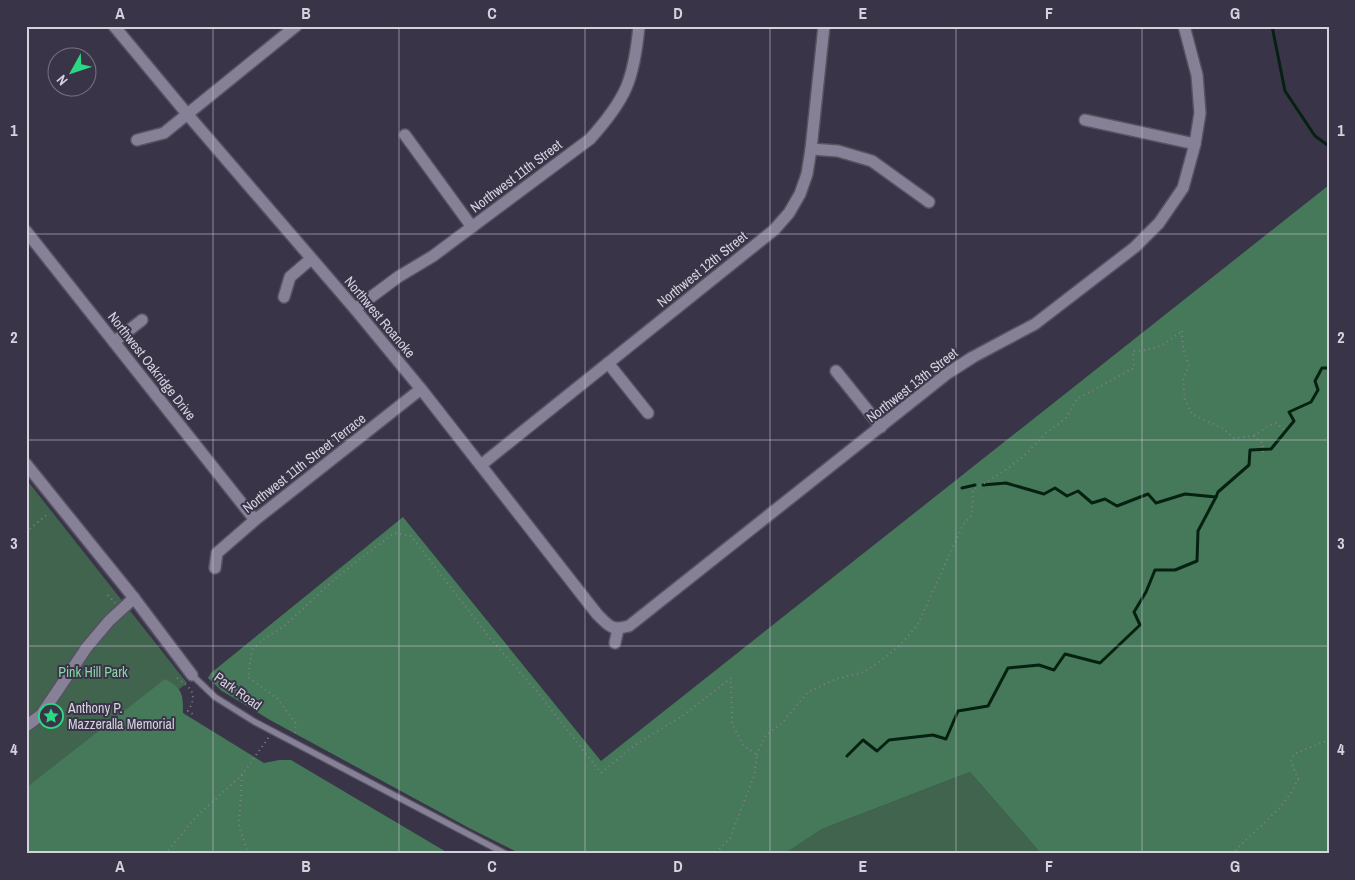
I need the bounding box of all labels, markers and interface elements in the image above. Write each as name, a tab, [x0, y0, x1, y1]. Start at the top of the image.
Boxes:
text: A	[115, 2, 125, 24]
text: B	[301, 2, 311, 24]
text: C	[487, 2, 497, 24]
text: D	[673, 2, 683, 24]
text: E	[859, 2, 868, 24]
text: F	[1045, 2, 1053, 24]
text: G	[1230, 2, 1240, 24]
north arrow	[48, 48, 98, 98]
text: N	[52, 71, 72, 89]
text: 1	[10, 119, 18, 141]
text: 1	[1337, 119, 1345, 141]
street label: Northwest 11th Street	[467, 136, 565, 216]
street label: Northwest 12th Street	[653, 227, 751, 311]
street label: Northwest Roanoke	[341, 273, 419, 361]
street label: Northwest Oakridge Drive	[104, 308, 200, 424]
text: 2	[10, 326, 18, 348]
text: 2	[1337, 326, 1345, 348]
street label: Northwest 13th Street	[863, 344, 961, 426]
street label: Northwest 11th Street Terrace	[239, 409, 369, 517]
text: 3	[10, 532, 18, 554]
text: 3	[1337, 532, 1345, 554]
park label: Pink Hill Park	[58, 663, 128, 681]
street label: Park Road	[211, 668, 265, 714]
place label: Anthony P. Mazzeralla Memorial	[67, 699, 175, 733]
place icon: Anthony P. Mazzeralla Memorial	[38, 703, 64, 729]
text: 4	[10, 738, 18, 760]
text: 4	[1337, 738, 1345, 760]
text: A	[115, 855, 125, 877]
text: B	[301, 855, 311, 877]
text: C	[487, 855, 497, 877]
text: D	[673, 855, 683, 877]
text: E	[859, 855, 868, 877]
text: F	[1045, 855, 1053, 877]
text: G	[1230, 855, 1240, 877]

